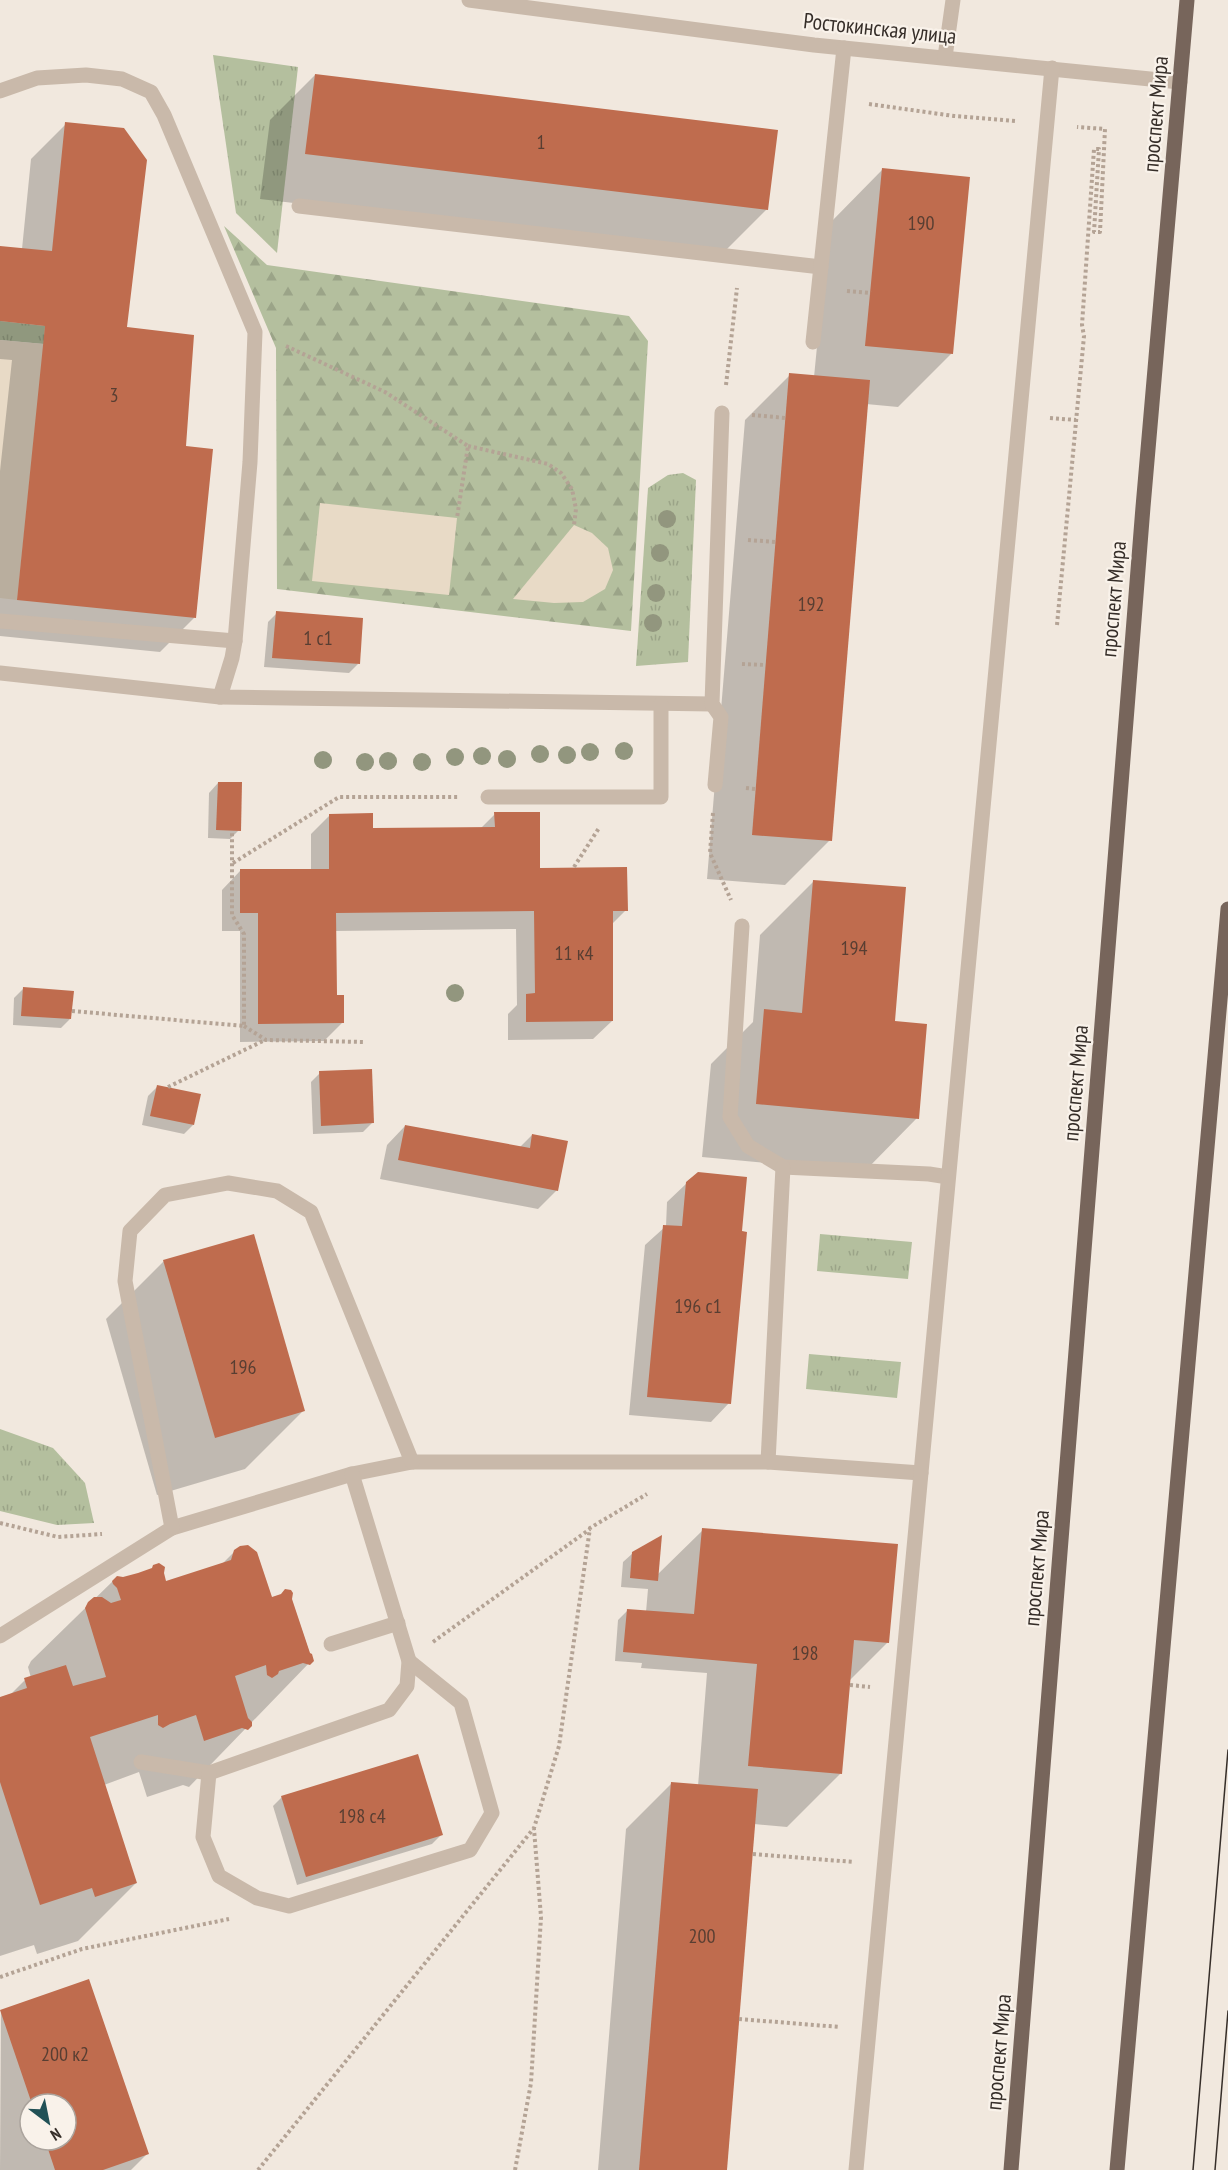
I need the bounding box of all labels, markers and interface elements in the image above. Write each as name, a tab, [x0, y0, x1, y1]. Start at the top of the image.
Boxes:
street label: Ростокинская улица	[802, 6, 958, 50]
street label: проспект Мира	[1136, 55, 1174, 173]
house number: 1	[537, 129, 546, 155]
house number: 190	[908, 210, 935, 236]
house number: 3	[110, 382, 119, 408]
street label: проспект Мира	[1094, 540, 1132, 658]
house number: 192	[798, 591, 825, 617]
house number: 1 с1	[303, 625, 333, 651]
house number: 194	[841, 935, 868, 961]
house number: 11 к4	[555, 940, 593, 966]
street label: проспект Мира	[1056, 1024, 1094, 1142]
house number: 196 с1	[674, 1293, 722, 1319]
house number: 196	[230, 1354, 257, 1380]
street label: проспект Мира	[1017, 1509, 1055, 1627]
house number: 198	[792, 1640, 819, 1666]
house number: 198 с4	[338, 1803, 386, 1829]
house number: 200	[689, 1923, 716, 1949]
street label: проспект Мира	[979, 1993, 1017, 2111]
house number: 200 к2	[41, 2041, 89, 2067]
north arrow	[18, 2092, 78, 2152]
text: N	[47, 2124, 65, 2145]

